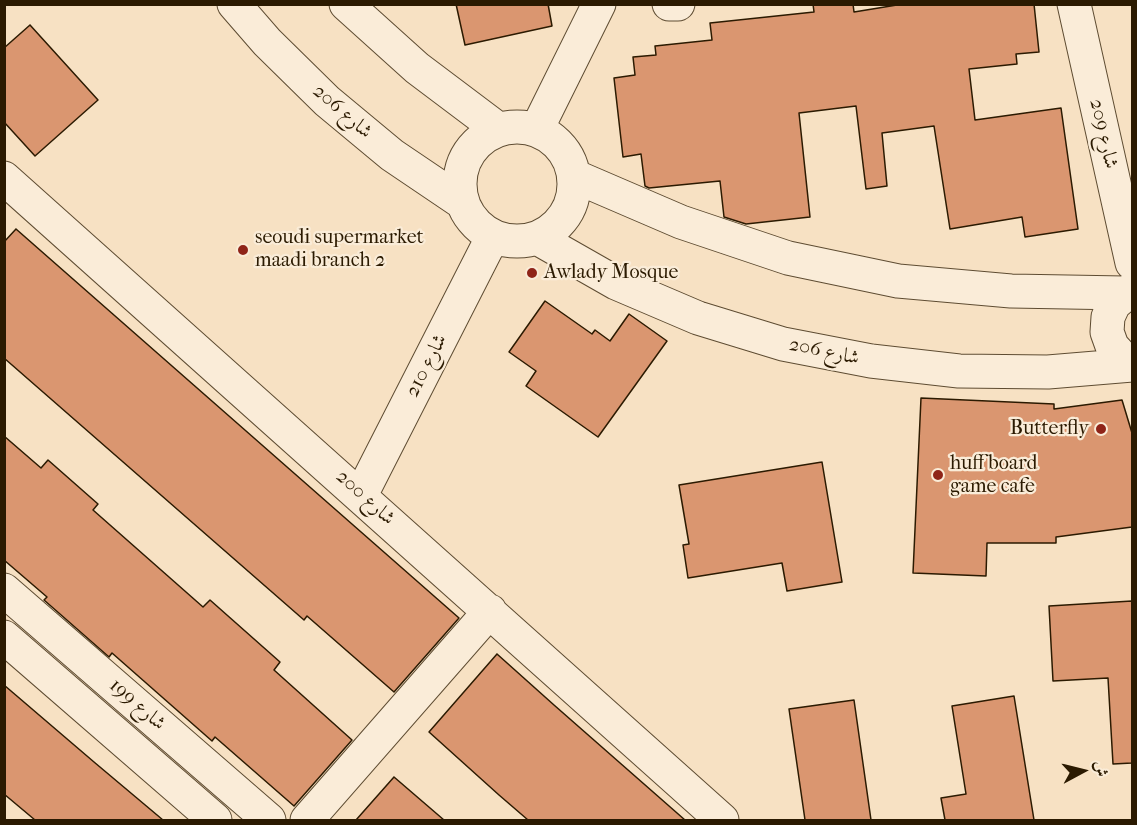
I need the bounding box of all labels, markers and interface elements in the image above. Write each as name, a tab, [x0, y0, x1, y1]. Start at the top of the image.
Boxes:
street label: شارع 206	[307, 80, 377, 144]
street label: شارع 209	[1083, 97, 1123, 171]
place label: seoudi supermarket maadi branch 2	[255, 226, 424, 273]
marker: seoudi supermarket maadi branch 2	[236, 243, 250, 257]
place label: Awlady Mosque	[544, 261, 678, 285]
marker: Awlady Mosque	[525, 266, 539, 280]
street label: شارع 210	[401, 331, 453, 401]
street label: شارع 206	[787, 333, 861, 371]
place label: Butterfly	[1010, 417, 1089, 441]
marker: Butterfly	[1094, 422, 1108, 436]
place label: huff board game cafe	[950, 452, 1037, 499]
street label: شارع 200	[330, 465, 400, 531]
marker: huff board game cafe	[931, 468, 945, 482]
street label: شارع 199	[104, 674, 170, 736]
north arrow	[1053, 741, 1113, 801]
text: ش	[1091, 760, 1112, 778]

